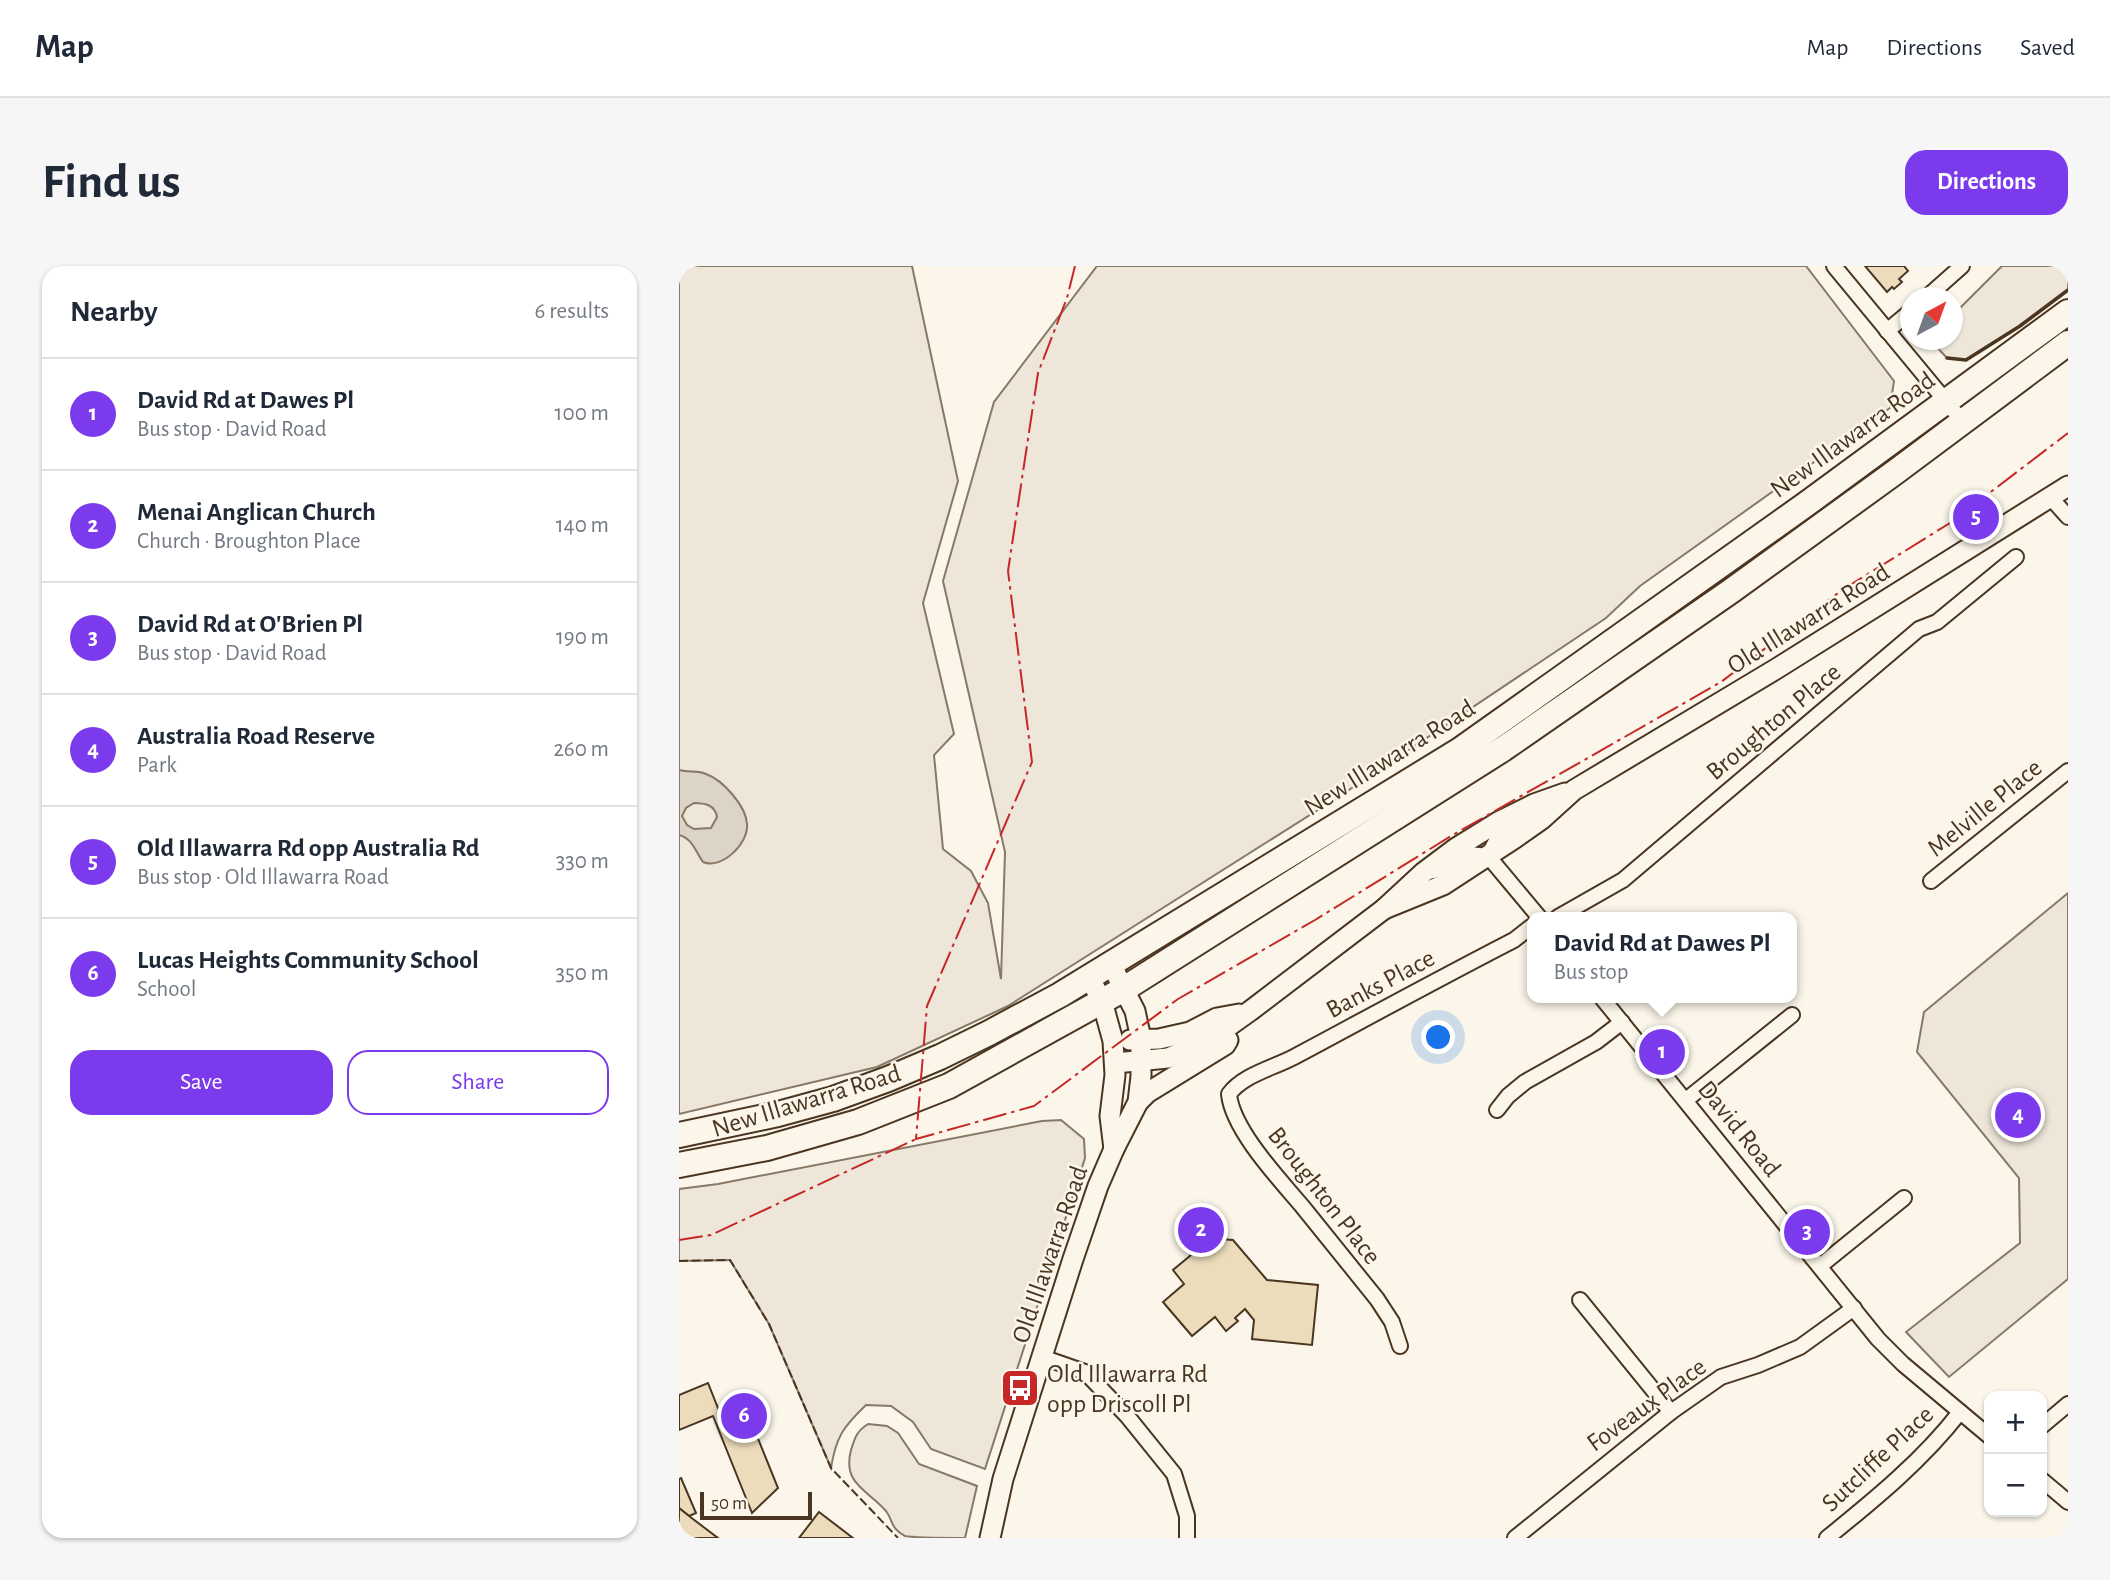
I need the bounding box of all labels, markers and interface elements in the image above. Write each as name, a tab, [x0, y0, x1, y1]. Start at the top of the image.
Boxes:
text: Map	[35, 31, 94, 64]
text: Map	[1806, 36, 1848, 60]
text: Directions	[1886, 36, 1982, 60]
text: Saved	[2020, 36, 2075, 60]
button: Directions	[1905, 150, 2068, 215]
text: Find us	[42, 158, 181, 207]
north arrow	[1900, 287, 1963, 350]
text: Nearby	[70, 297, 158, 327]
text: 6 results	[535, 300, 609, 323]
street label: New Illawarra Road	[1766, 367, 1939, 503]
text: David Rd at Dawes Pl	[137, 387, 354, 413]
text: 1	[89, 402, 97, 425]
text: 100 m	[555, 402, 609, 425]
text: Bus stop · David Road	[137, 418, 327, 441]
pin: 5	[1953, 491, 1999, 543]
text: Menai Anglican Church	[137, 499, 376, 525]
text: 2	[88, 514, 98, 537]
text: 140 m	[556, 514, 609, 537]
text: Church · Broughton Place	[137, 530, 361, 553]
street label: Old Illawarra Road	[1723, 559, 1894, 679]
text: David Rd at O'Brien Pl	[137, 611, 363, 637]
text: 3	[88, 626, 98, 649]
text: 190 m	[556, 626, 609, 649]
text: Bus stop · David Road	[137, 642, 327, 665]
street label: Broughton Place	[1702, 658, 1846, 785]
street label: New Illawarra Road	[1300, 695, 1479, 821]
text: Australia Road Reserve	[137, 723, 375, 749]
text: 4	[87, 738, 99, 761]
text: 260 m	[553, 738, 609, 761]
text: Park	[137, 754, 177, 777]
street label: Melville Place	[1923, 754, 2047, 862]
text: Old Illawarra Rd opp Australia Rd	[137, 835, 479, 861]
text: 5	[88, 850, 98, 873]
text: 330 m	[556, 850, 609, 873]
text: Bus stop · Old Illawarra Road	[137, 866, 389, 889]
popup	[1527, 912, 1797, 1003]
text: David Rd at Dawes Pl	[1554, 930, 1771, 956]
street label: Banks Place	[1322, 945, 1439, 1023]
text: Lucas Heights Community School	[137, 947, 479, 973]
text: Bus stop	[1554, 961, 1628, 984]
text: 6	[87, 962, 99, 985]
text: 350 m	[556, 962, 609, 985]
text: School	[137, 978, 196, 1001]
your location	[1421, 1020, 1455, 1054]
pin: 1	[1639, 1026, 1685, 1078]
button: Save	[70, 1050, 333, 1115]
button: Share	[347, 1050, 609, 1115]
street label: New Illawarra Road	[709, 1060, 904, 1142]
street label: David Road	[1693, 1076, 1786, 1182]
pin: 4	[1995, 1089, 2041, 1141]
street label: Broughton Place	[1263, 1122, 1386, 1269]
street label: Old Illawarra Road	[1007, 1162, 1092, 1346]
pin: 2	[1178, 1204, 1224, 1256]
pin: 3	[1784, 1206, 1830, 1258]
street label: Foveaux Place	[1582, 1353, 1711, 1457]
place label: Old Illawarra Rd opp Driscoll Pl	[1047, 1361, 1208, 1417]
bus stop icon: Old Illawarra Rd opp Driscoll Pl	[999, 1367, 1041, 1409]
pin: 6	[721, 1390, 767, 1442]
map controls	[1984, 1391, 2047, 1517]
button: +	[1984, 1391, 2047, 1454]
street label: Sutcliffe Place	[1817, 1401, 1938, 1517]
button: −	[1984, 1454, 2047, 1517]
scale bar	[700, 1489, 812, 1521]
text: 50 m	[711, 1494, 747, 1513]

